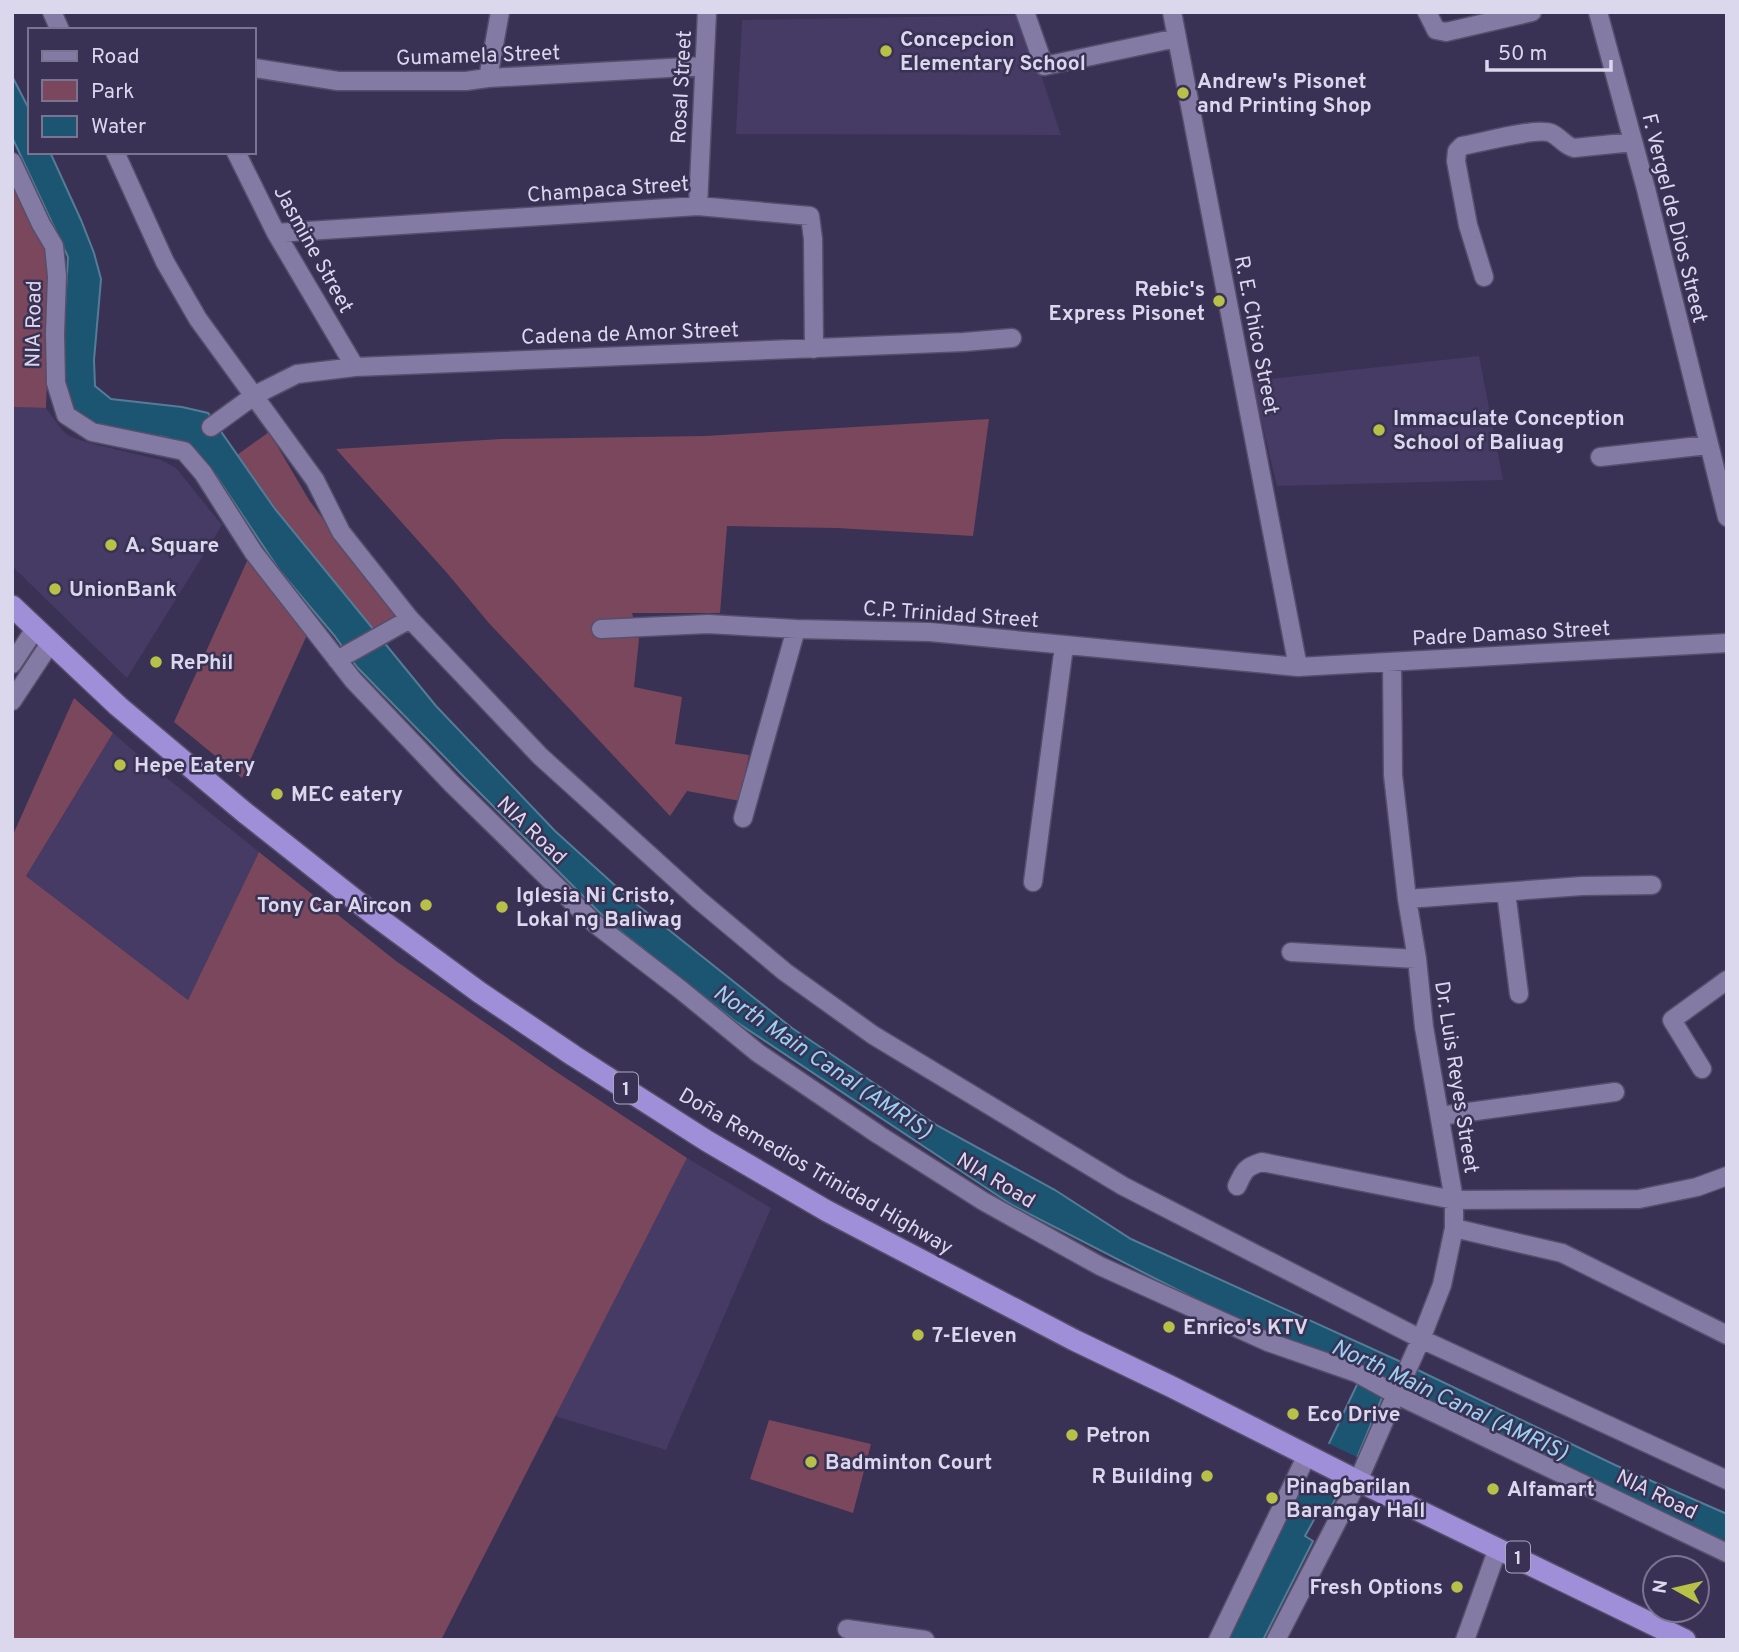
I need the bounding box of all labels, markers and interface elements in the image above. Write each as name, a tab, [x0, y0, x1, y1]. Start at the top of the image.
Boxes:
place label: Concepcion Elementary School	[900, 27, 1086, 78]
legend	[28, 28, 256, 154]
scale bar	[1487, 28, 1611, 72]
street label: Rosal Street	[666, 30, 699, 145]
street label: Gumamela Street	[395, 40, 561, 73]
text: 50 m	[1498, 41, 1547, 68]
marker: Concepcion Elementary School	[878, 43, 894, 59]
text: Road	[91, 44, 140, 71]
place label: Andrew's Pisonet and Printing Shop	[1197, 69, 1372, 120]
text: Park	[91, 79, 134, 106]
marker: Andrew's Pisonet and Printing Shop	[1175, 85, 1191, 101]
street label: F. Vergel de Dios Street	[1634, 111, 1713, 326]
text: Water	[91, 114, 146, 141]
street label: Champaca Street	[526, 171, 690, 210]
street label: Jasmine Street	[267, 181, 359, 318]
street label: R. E. Chico Street	[1227, 253, 1284, 417]
place label: Rebic's Express Pisonet	[1049, 277, 1205, 328]
street label: NIA Road	[20, 280, 49, 368]
marker: Rebic's Express Pisonet	[1211, 293, 1227, 309]
street label: Cadena de Amor Street	[521, 317, 740, 352]
place label: Immaculate Conception School of Baliuag	[1393, 406, 1625, 457]
marker: Immaculate Conception School of Baliuag	[1371, 422, 1387, 438]
place label: A. Square	[125, 533, 219, 560]
marker: A. Square	[103, 537, 119, 553]
place label: UnionBank	[69, 577, 177, 604]
marker: UnionBank	[47, 581, 63, 597]
street label: C.P. Trinidad Street	[862, 596, 1040, 635]
street label: Padre Damaso Street	[1411, 616, 1611, 653]
place label: RePhil	[170, 650, 233, 677]
marker: RePhil	[148, 654, 164, 670]
place label: Hepe Eatery	[134, 753, 255, 780]
marker: Hepe Eatery	[112, 757, 128, 773]
place label: MEC eatery	[291, 782, 403, 809]
marker: MEC eatery	[269, 786, 285, 802]
street label: NIA Road	[490, 791, 572, 871]
place label: Iglesia Ni Cristo, Lokal ng Baliwag	[516, 883, 682, 934]
place label: Tony Car Aircon	[257, 893, 412, 920]
marker: Tony Car Aircon	[418, 897, 434, 913]
marker: Iglesia Ni Cristo, Lokal ng Baliwag	[494, 899, 510, 915]
water label: North Main Canal (AMRIS)	[707, 979, 937, 1147]
street label: Dr. Luis Reyes Street	[1427, 979, 1484, 1175]
road number: 1	[614, 1072, 638, 1104]
street label: Doña Remedios Trinidad Highway	[673, 1083, 957, 1262]
street label: NIA Road	[951, 1147, 1040, 1215]
place label: Enrico's KTV	[1183, 1315, 1308, 1342]
marker: Enrico's KTV	[1161, 1319, 1177, 1335]
place label: 7-Eleven	[932, 1323, 1017, 1350]
marker: 7-Eleven	[910, 1327, 926, 1343]
water label: North Main Canal (AMRIS)	[1326, 1334, 1572, 1469]
place label: Eco Drive	[1307, 1402, 1401, 1429]
marker: Eco Drive	[1285, 1406, 1301, 1422]
place label: Petron	[1086, 1423, 1151, 1450]
marker: Petron	[1064, 1427, 1080, 1443]
place label: Badminton Court	[825, 1450, 992, 1477]
marker: Badminton Court	[803, 1454, 819, 1470]
place label: R Building	[1092, 1464, 1193, 1491]
street label: NIA Road	[1611, 1464, 1701, 1527]
marker: R Building	[1199, 1468, 1215, 1484]
place label: Pinagbarilan Barangay Hall	[1286, 1474, 1425, 1525]
place label: Alfamart	[1507, 1477, 1595, 1504]
marker: Alfamart	[1485, 1481, 1501, 1497]
marker: Pinagbarilan Barangay Hall	[1264, 1490, 1280, 1506]
road number: 1	[1506, 1541, 1530, 1572]
north arrow	[1641, 1554, 1711, 1624]
place label: Fresh Options	[1309, 1575, 1443, 1602]
text: N	[1648, 1578, 1674, 1595]
marker: Fresh Options	[1449, 1579, 1465, 1595]

